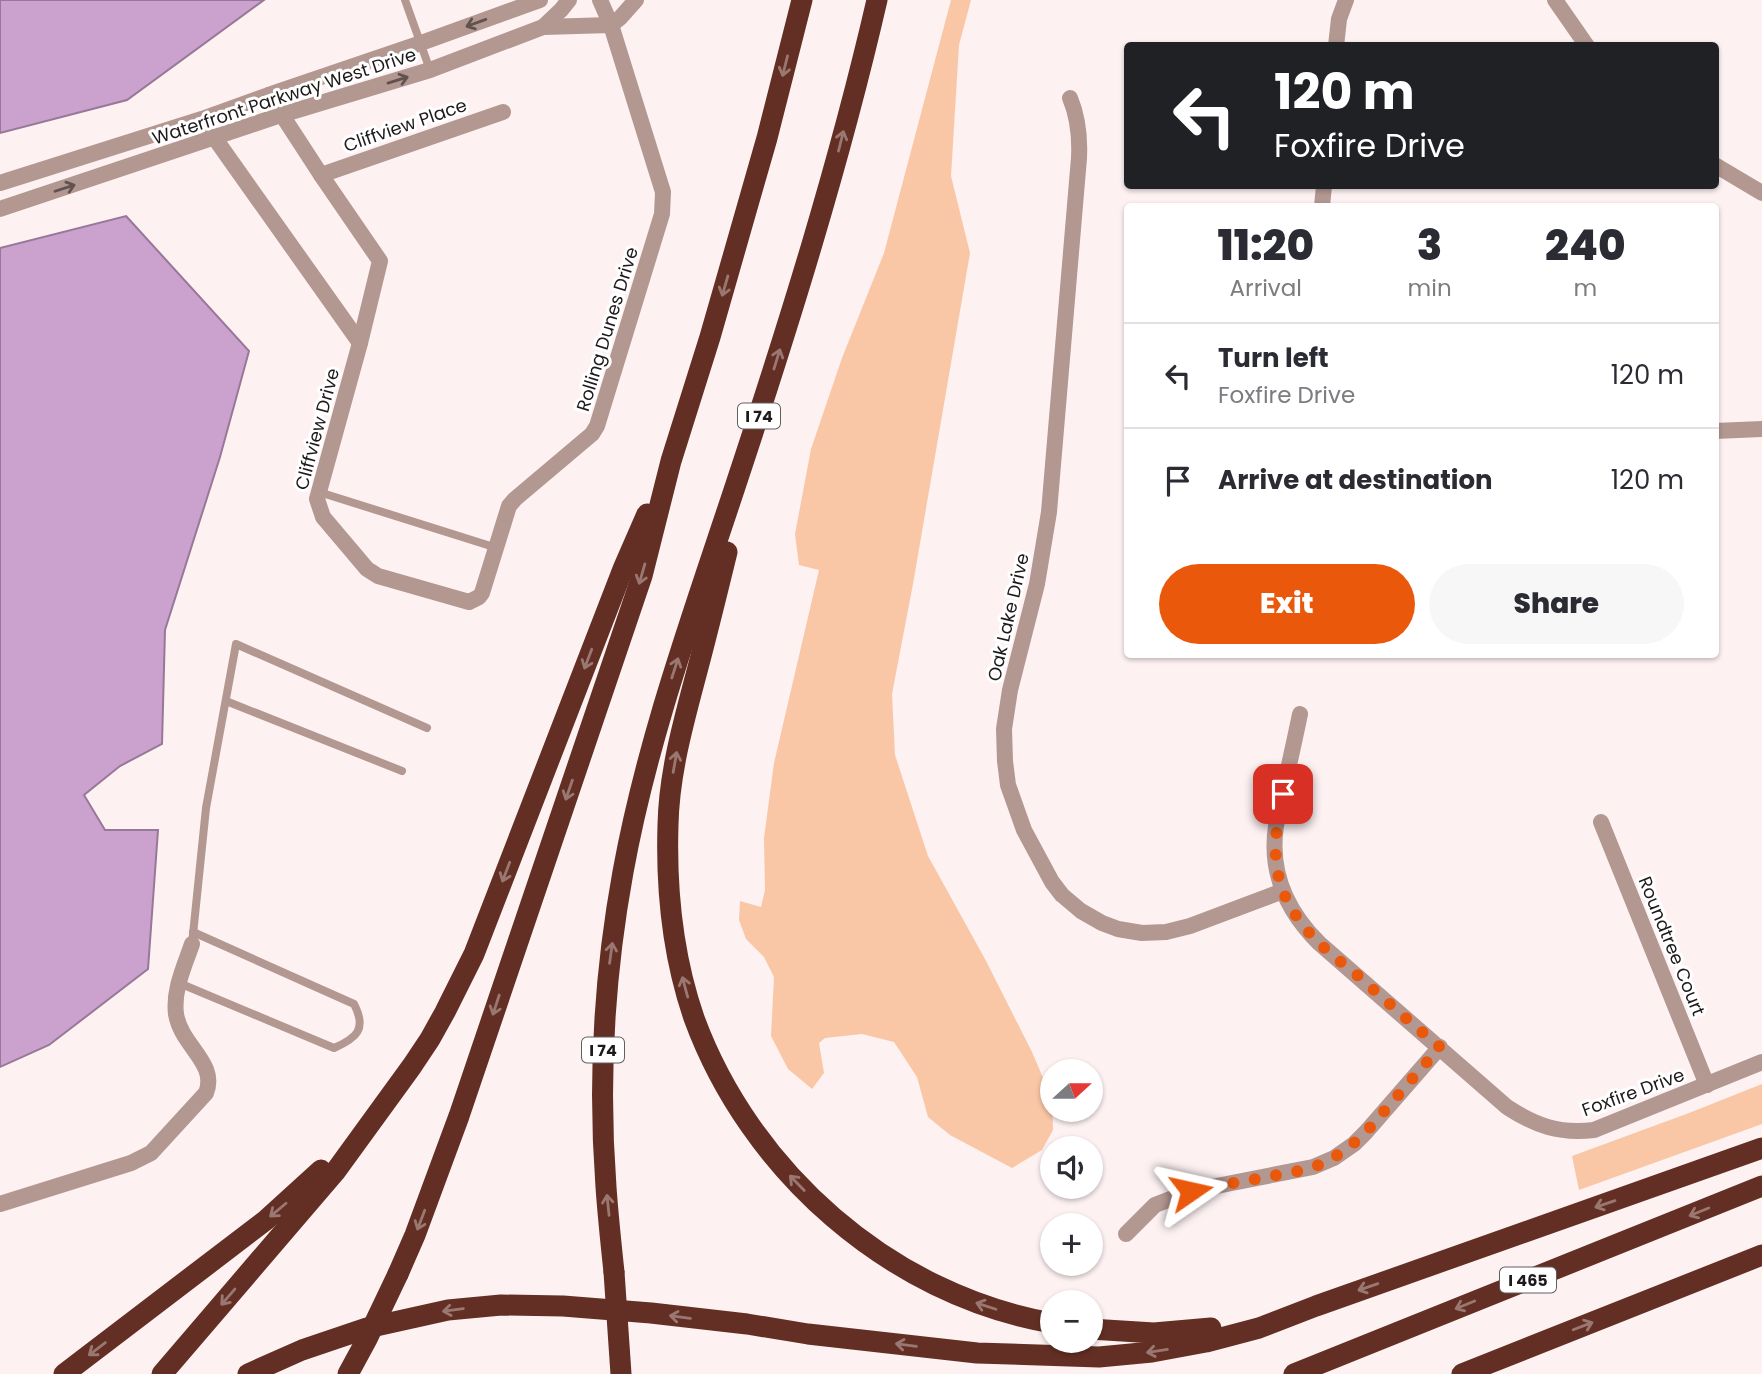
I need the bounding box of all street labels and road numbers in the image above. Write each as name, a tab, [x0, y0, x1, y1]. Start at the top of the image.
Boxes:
street label: Waterfront Parkway West Drive	[149, 41, 419, 151]
street label: Cliffview Place	[340, 92, 470, 158]
street label: Rolling Dunes Drive	[570, 244, 644, 414]
street label: Cliffview Drive	[289, 365, 345, 493]
road number: I 74	[738, 404, 780, 428]
street label: Oak Lake Drive	[981, 551, 1035, 683]
street label: Roundtree Court	[1633, 873, 1711, 1019]
road number: I 74	[582, 1038, 624, 1062]
street label: Foxfire Drive	[1578, 1062, 1688, 1122]
road number: I 465	[1500, 1268, 1556, 1292]

